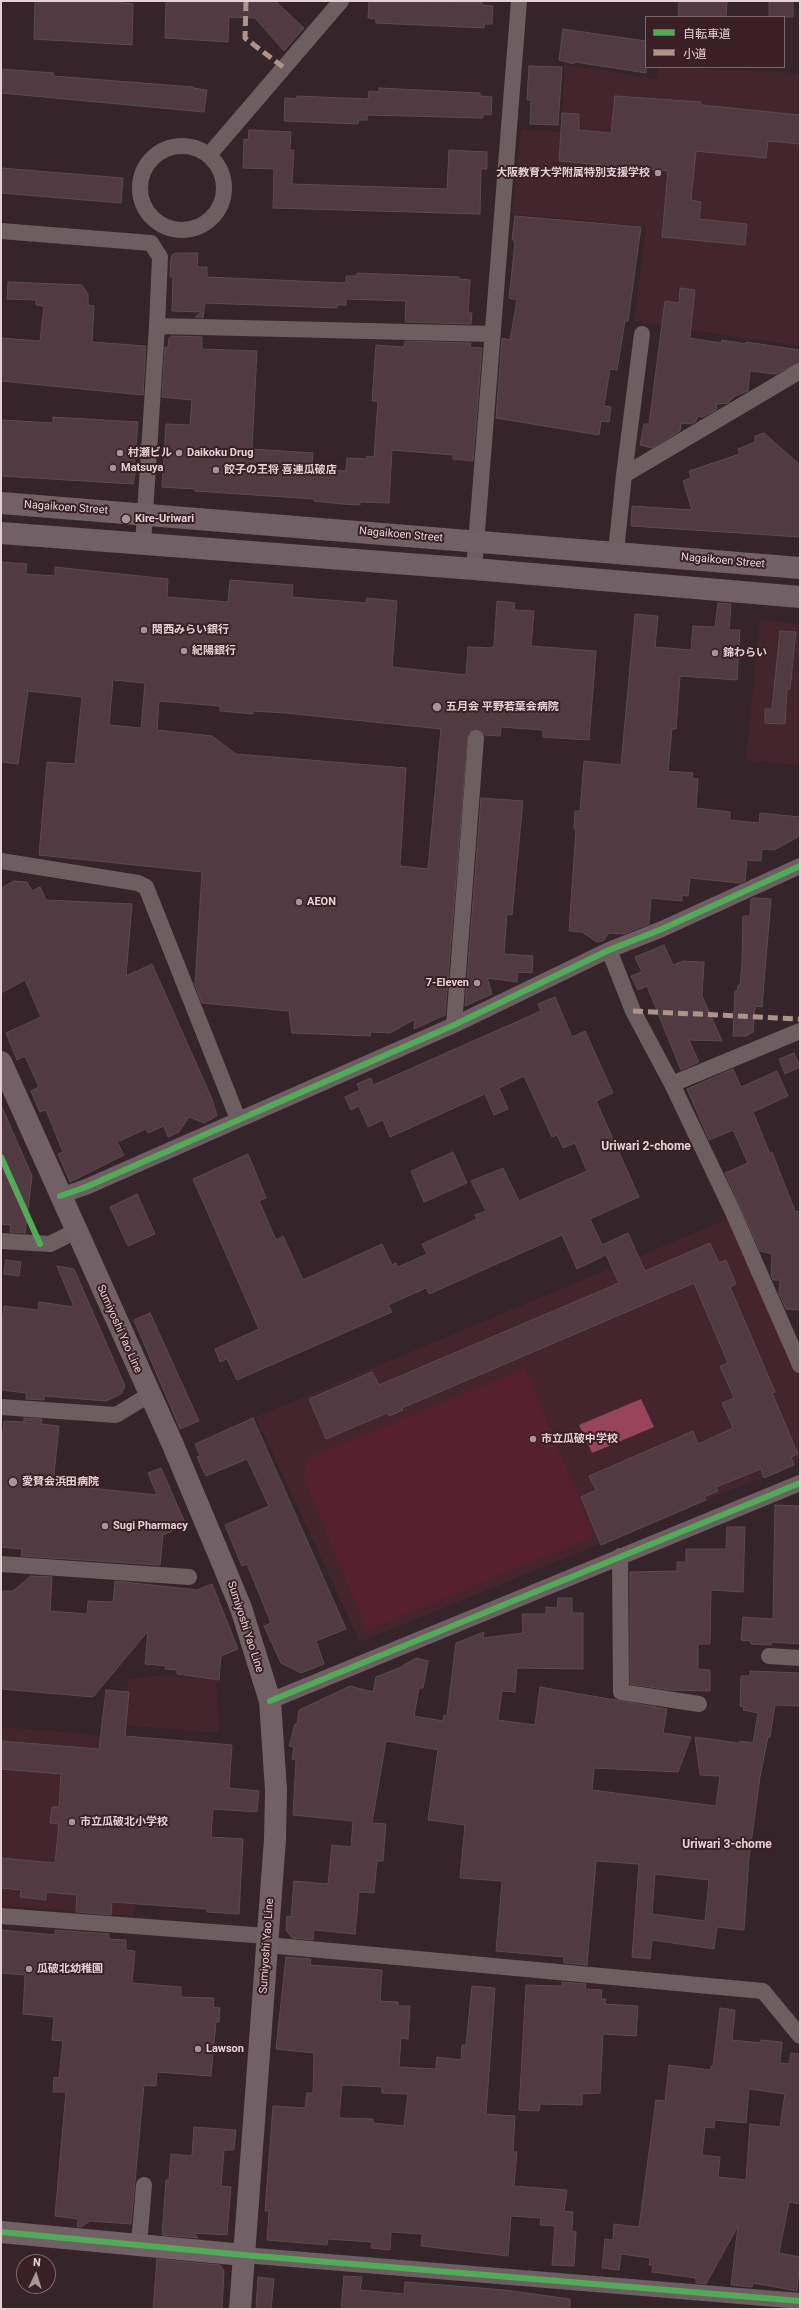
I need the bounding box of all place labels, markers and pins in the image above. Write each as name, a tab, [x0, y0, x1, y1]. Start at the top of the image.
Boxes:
place label: 大阪教育大学附属特別支援学校	[496, 166, 650, 180]
marker: 大阪教育大学附属特別支援学校	[653, 168, 663, 178]
place label: 村瀬ビル	[128, 446, 172, 460]
place label: Daikoku Drug	[187, 446, 253, 460]
marker: 村瀬ビル	[115, 448, 125, 458]
marker: Daikoku Drug	[174, 448, 184, 458]
place label: Matsuya	[121, 461, 163, 475]
marker: Matsuya	[108, 463, 118, 473]
place label: 餃子の王将 喜連瓜破店	[224, 463, 337, 477]
marker: 餃子の王将 喜連瓜破店	[211, 465, 221, 475]
place label: Kire-Uriwari	[135, 512, 194, 526]
marker: Kire-Uriwari	[120, 513, 132, 525]
place label: 関西みらい銀行	[152, 623, 229, 637]
marker: 関西みらい銀行	[139, 625, 149, 635]
place label: 紀陽銀行	[192, 644, 236, 658]
marker: 紀陽銀行	[179, 646, 189, 656]
place label: 錦わらい	[723, 646, 767, 660]
marker: 錦わらい	[710, 648, 720, 658]
place label: 五月会 平野若葉会病院	[446, 700, 559, 714]
marker: 五月会 平野若葉会病院	[431, 701, 443, 713]
place label: AEON	[307, 895, 336, 909]
marker: AEON	[294, 897, 304, 907]
place label: 7-Eleven	[426, 976, 469, 990]
marker: 7-Eleven	[472, 978, 482, 988]
place label: 市立瓜破中学校	[541, 1432, 618, 1446]
marker: 市立瓜破中学校	[528, 1434, 538, 1444]
place label: 愛賛会浜田病院	[22, 1475, 99, 1489]
marker: 愛賛会浜田病院	[7, 1476, 19, 1488]
place label: Sugi Pharmacy	[113, 1519, 188, 1533]
marker: Sugi Pharmacy	[100, 1521, 110, 1531]
place label: 市立瓜破北小学校	[80, 1815, 168, 1829]
marker: 市立瓜破北小学校	[67, 1817, 77, 1827]
place label: 瓜破北幼稚園	[37, 1962, 103, 1976]
marker: 瓜破北幼稚園	[24, 1964, 34, 1974]
place label: Lawson	[206, 2042, 244, 2056]
marker: Lawson	[193, 2044, 203, 2054]

